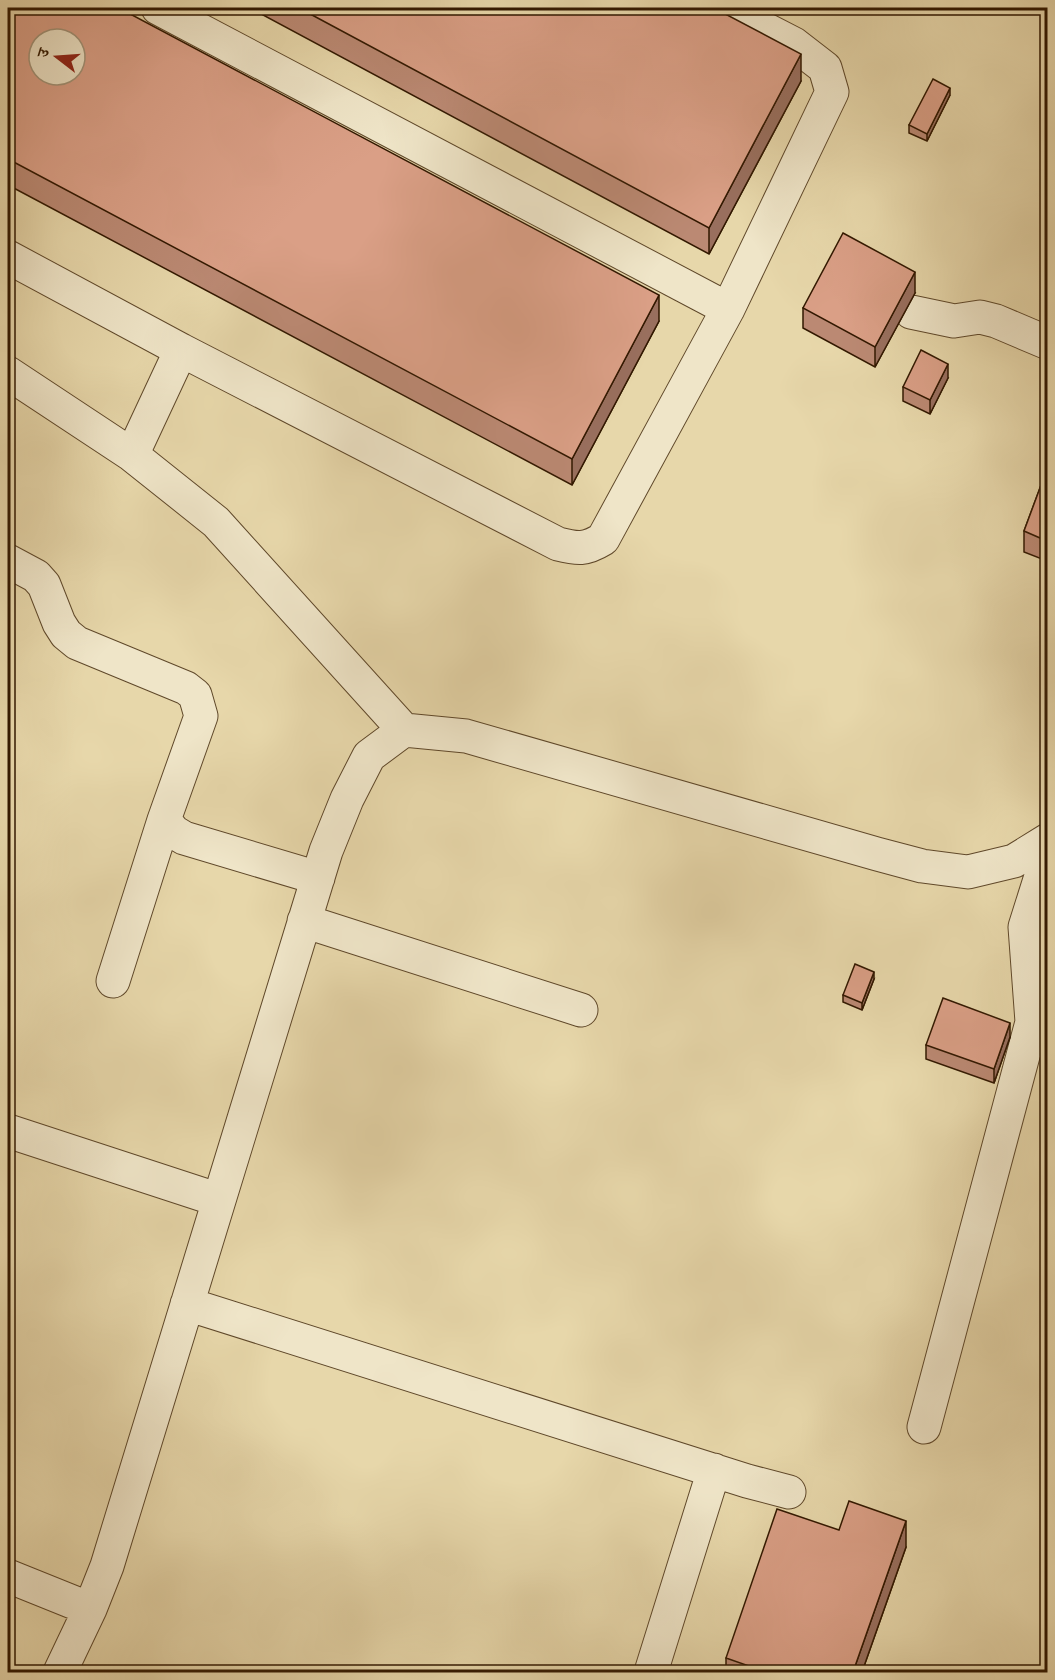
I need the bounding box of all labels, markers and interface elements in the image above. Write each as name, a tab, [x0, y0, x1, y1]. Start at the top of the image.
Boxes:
north arrow	[27, 27, 87, 87]
text: उ	[33, 44, 57, 61]

